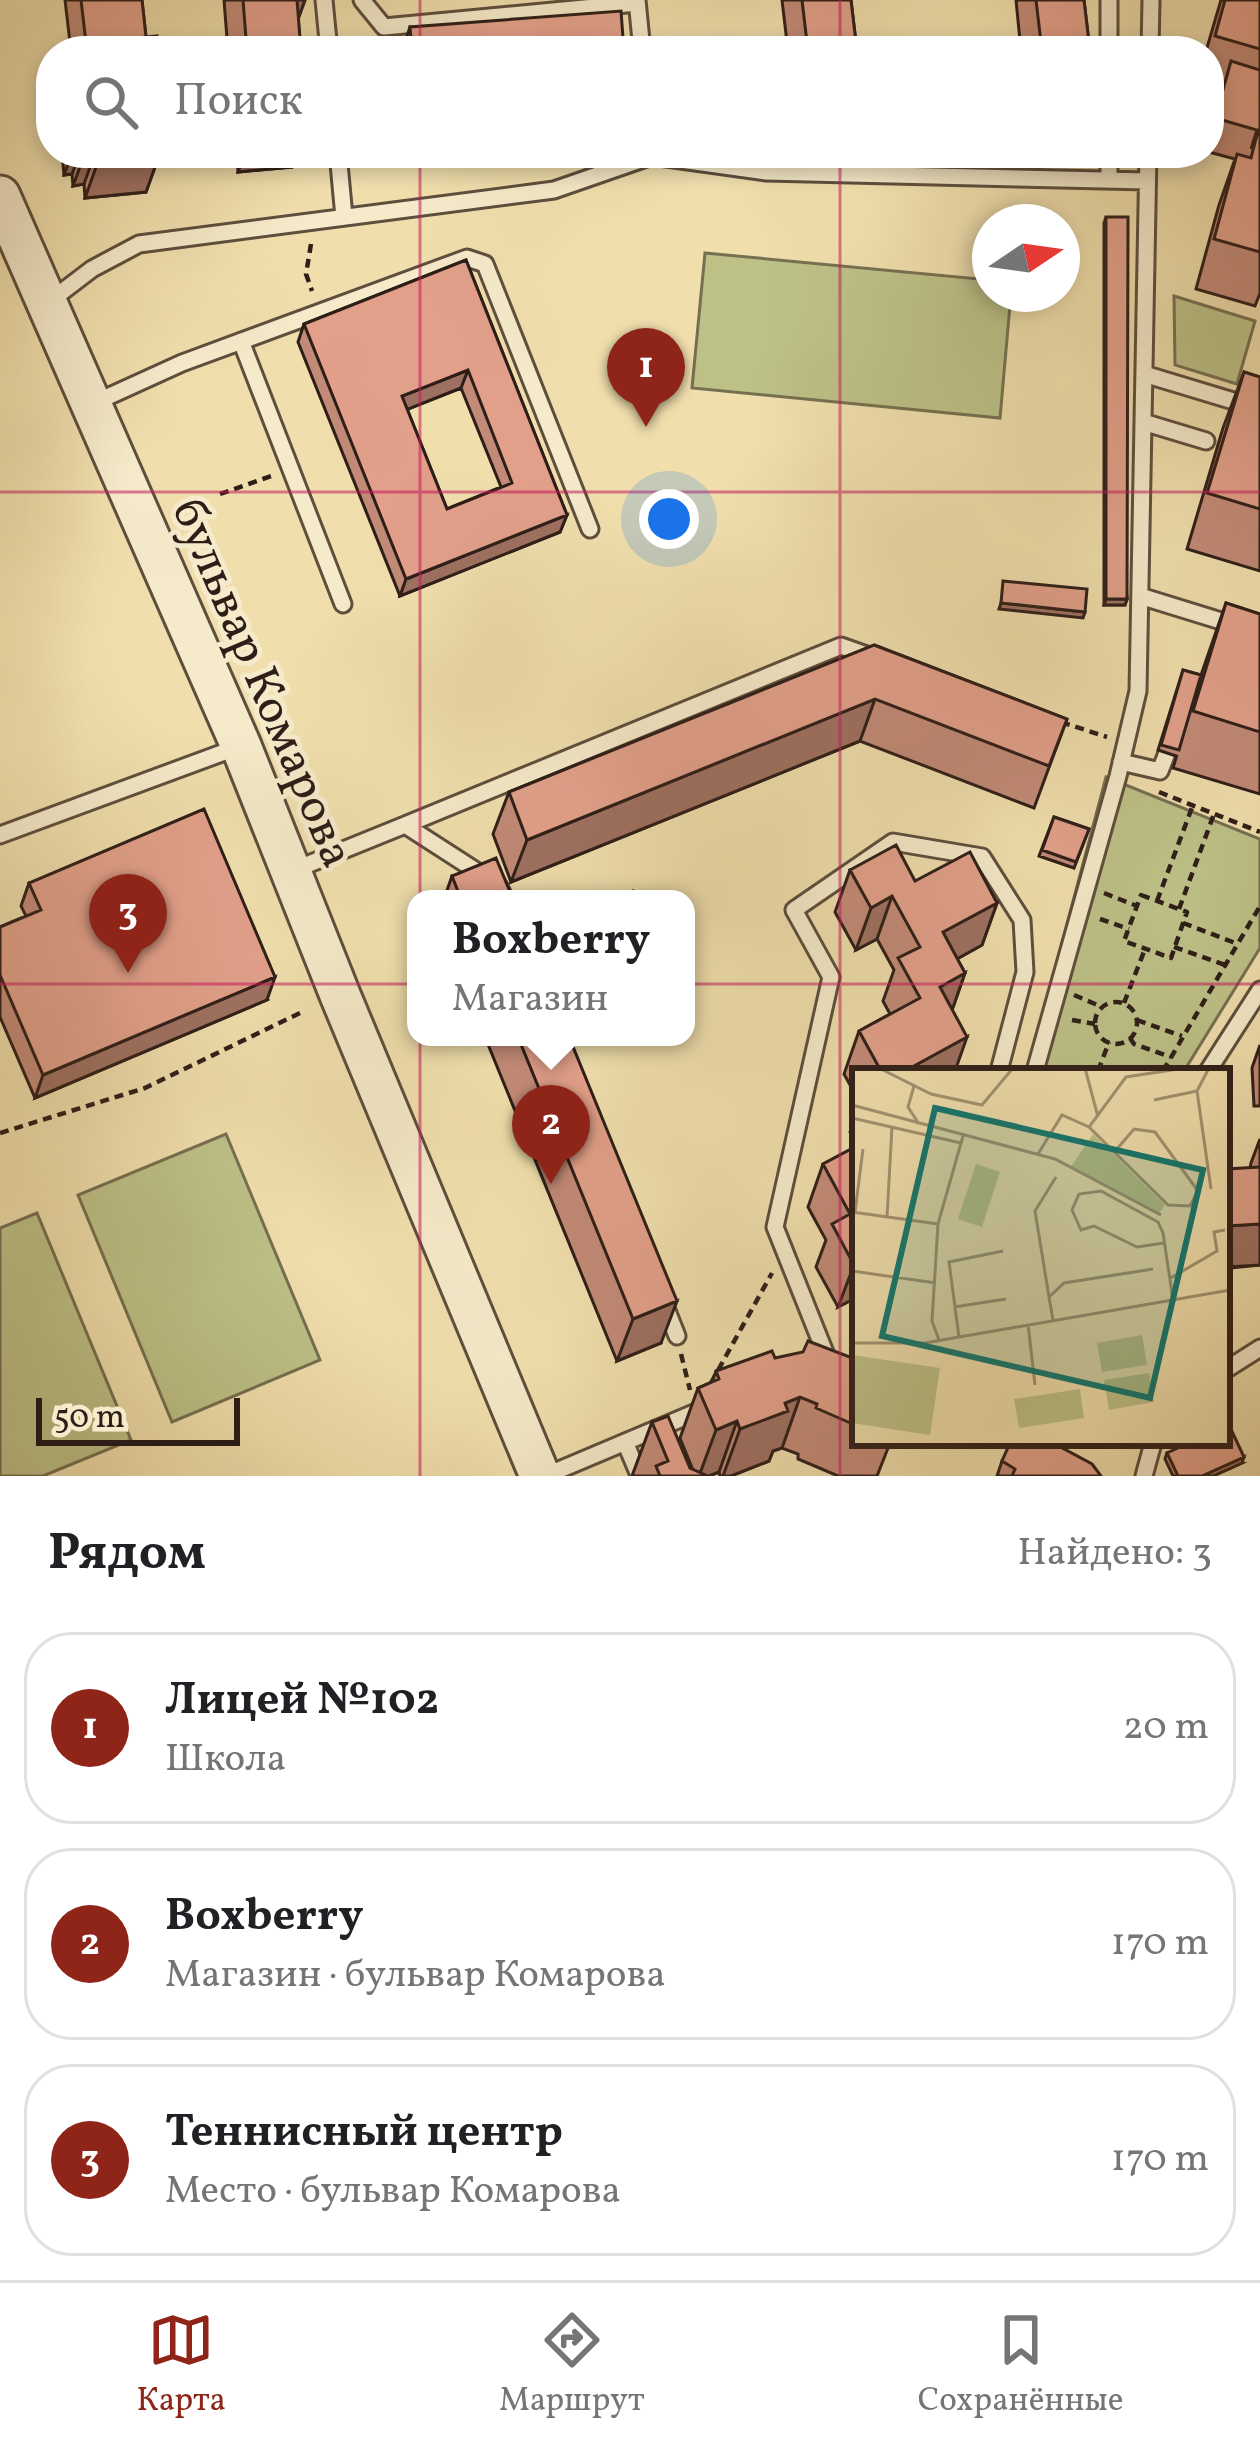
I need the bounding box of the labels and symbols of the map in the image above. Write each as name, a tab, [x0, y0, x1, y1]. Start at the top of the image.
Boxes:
north arrow	[972, 204, 1080, 312]
pin: 1	[607, 328, 685, 427]
street label: бульвар Комарова	[153, 489, 369, 879]
your location	[639, 489, 699, 549]
pin: 3	[89, 874, 167, 973]
inset map	[852, 1068, 1230, 1446]
pin: 2	[512, 1085, 590, 1184]
scale bar	[36, 1392, 240, 1445]

